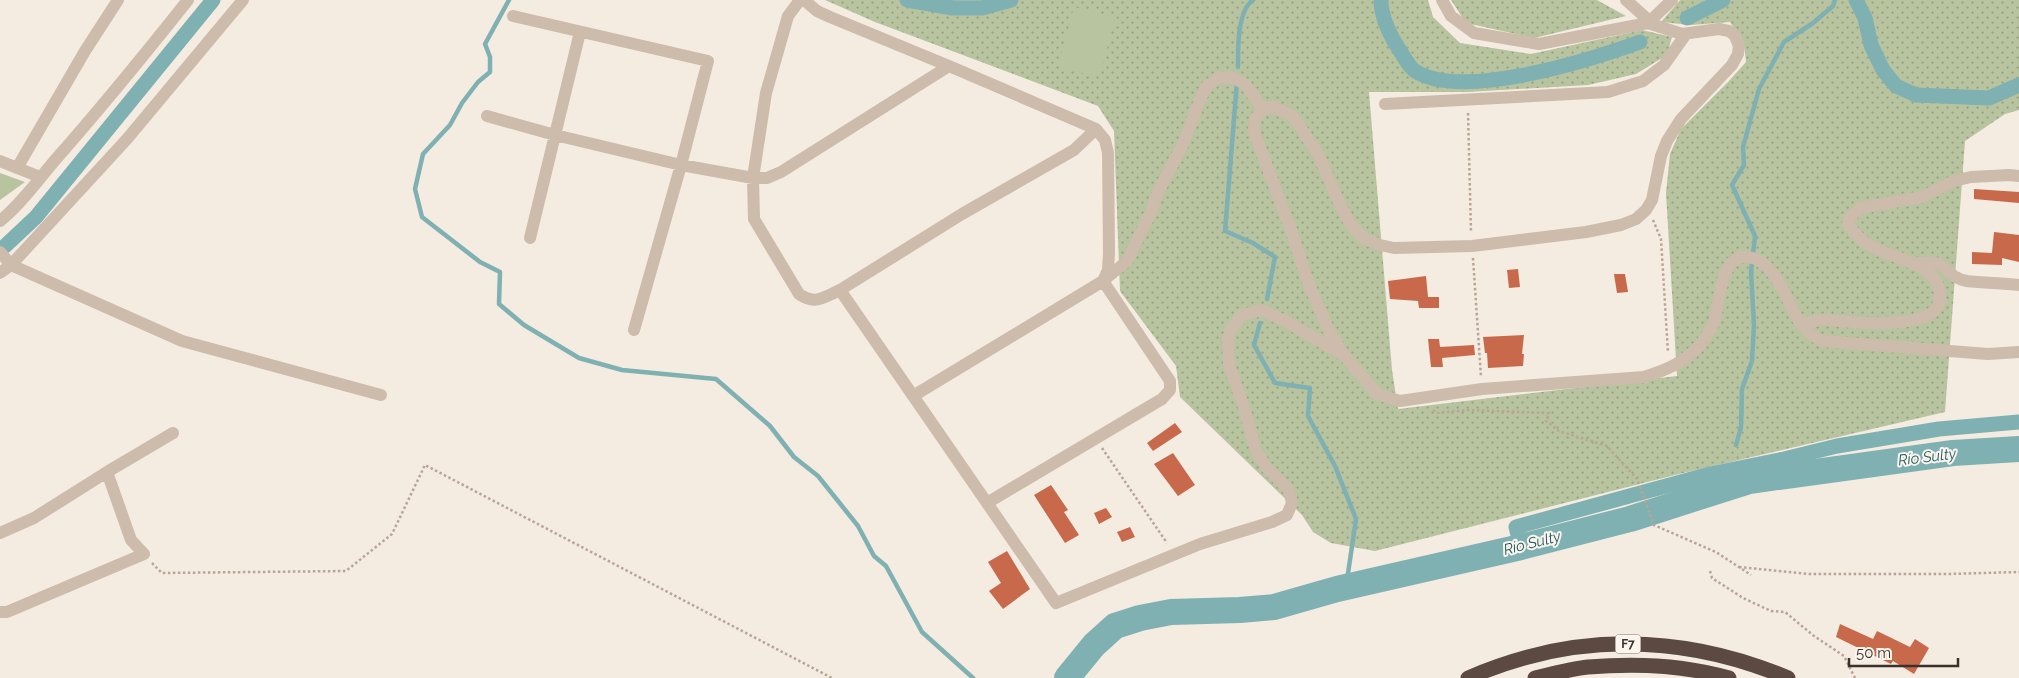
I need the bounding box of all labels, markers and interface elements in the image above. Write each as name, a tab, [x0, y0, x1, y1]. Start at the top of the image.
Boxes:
water label: Río Sulty	[1897, 444, 1958, 469]
water label: Río Sulty	[1502, 527, 1563, 559]
road number: F7	[1616, 634, 1640, 654]
scale bar	[1849, 636, 1958, 668]
text: 50 m	[1856, 644, 1891, 662]

